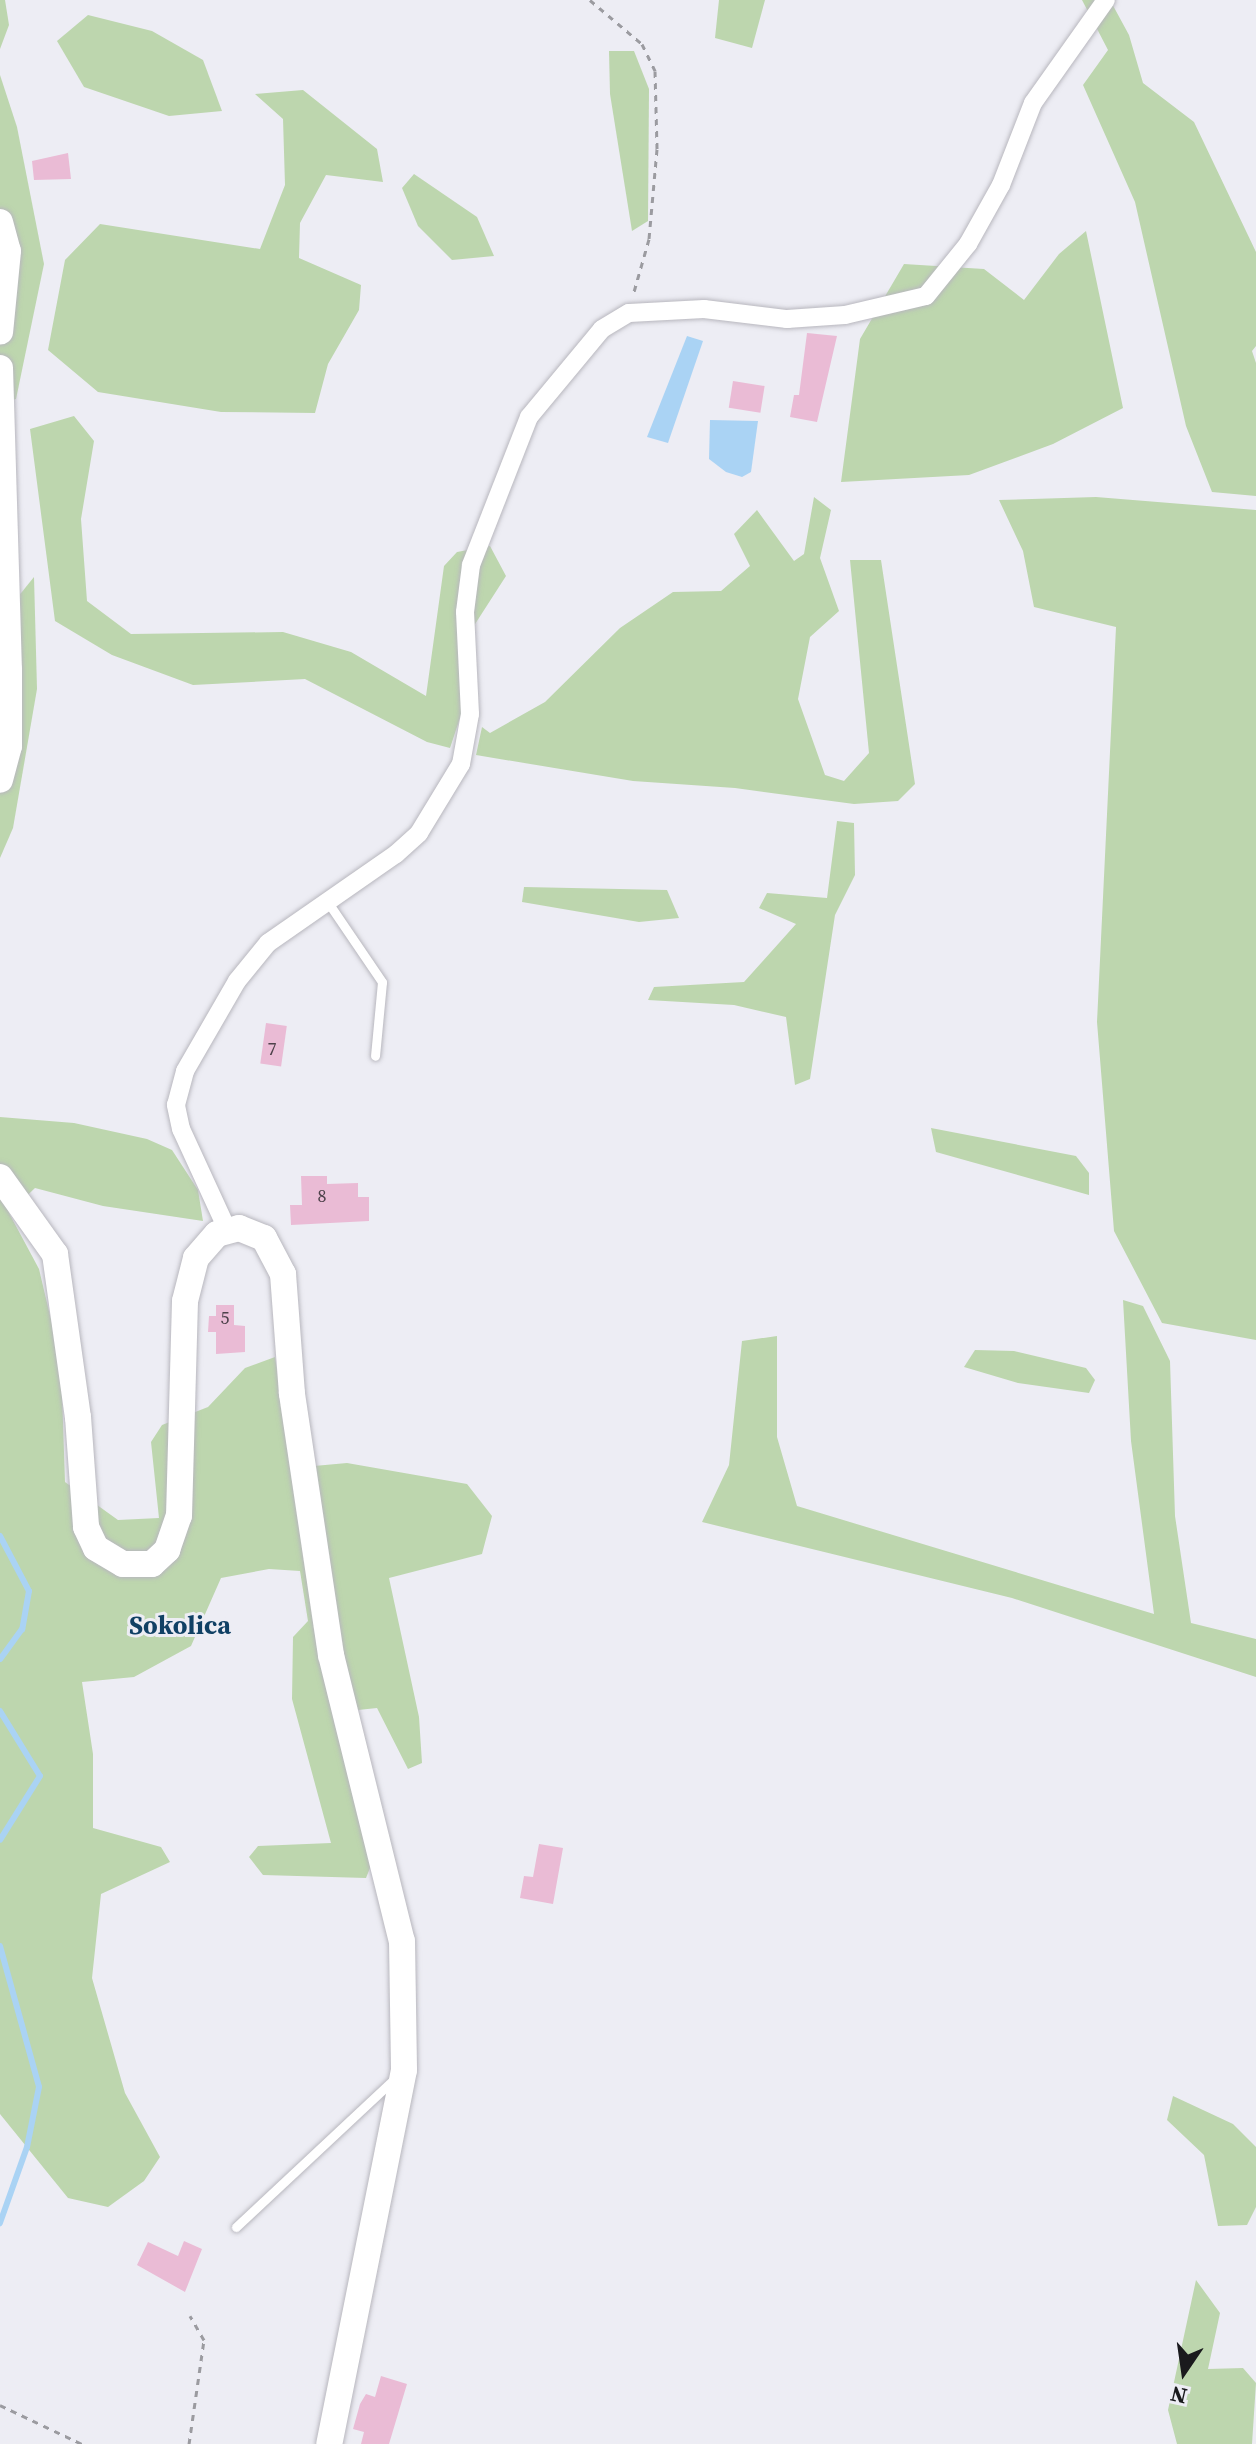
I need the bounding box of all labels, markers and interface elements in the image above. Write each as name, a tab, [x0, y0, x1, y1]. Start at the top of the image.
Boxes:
house number: 7	[268, 1038, 276, 1060]
house number: 8	[318, 1185, 326, 1207]
house number: 5	[221, 1307, 229, 1329]
district label: Sokolica	[129, 1610, 231, 1642]
north arrow	[1144, 2332, 1224, 2412]
text: N	[1167, 2379, 1190, 2412]

